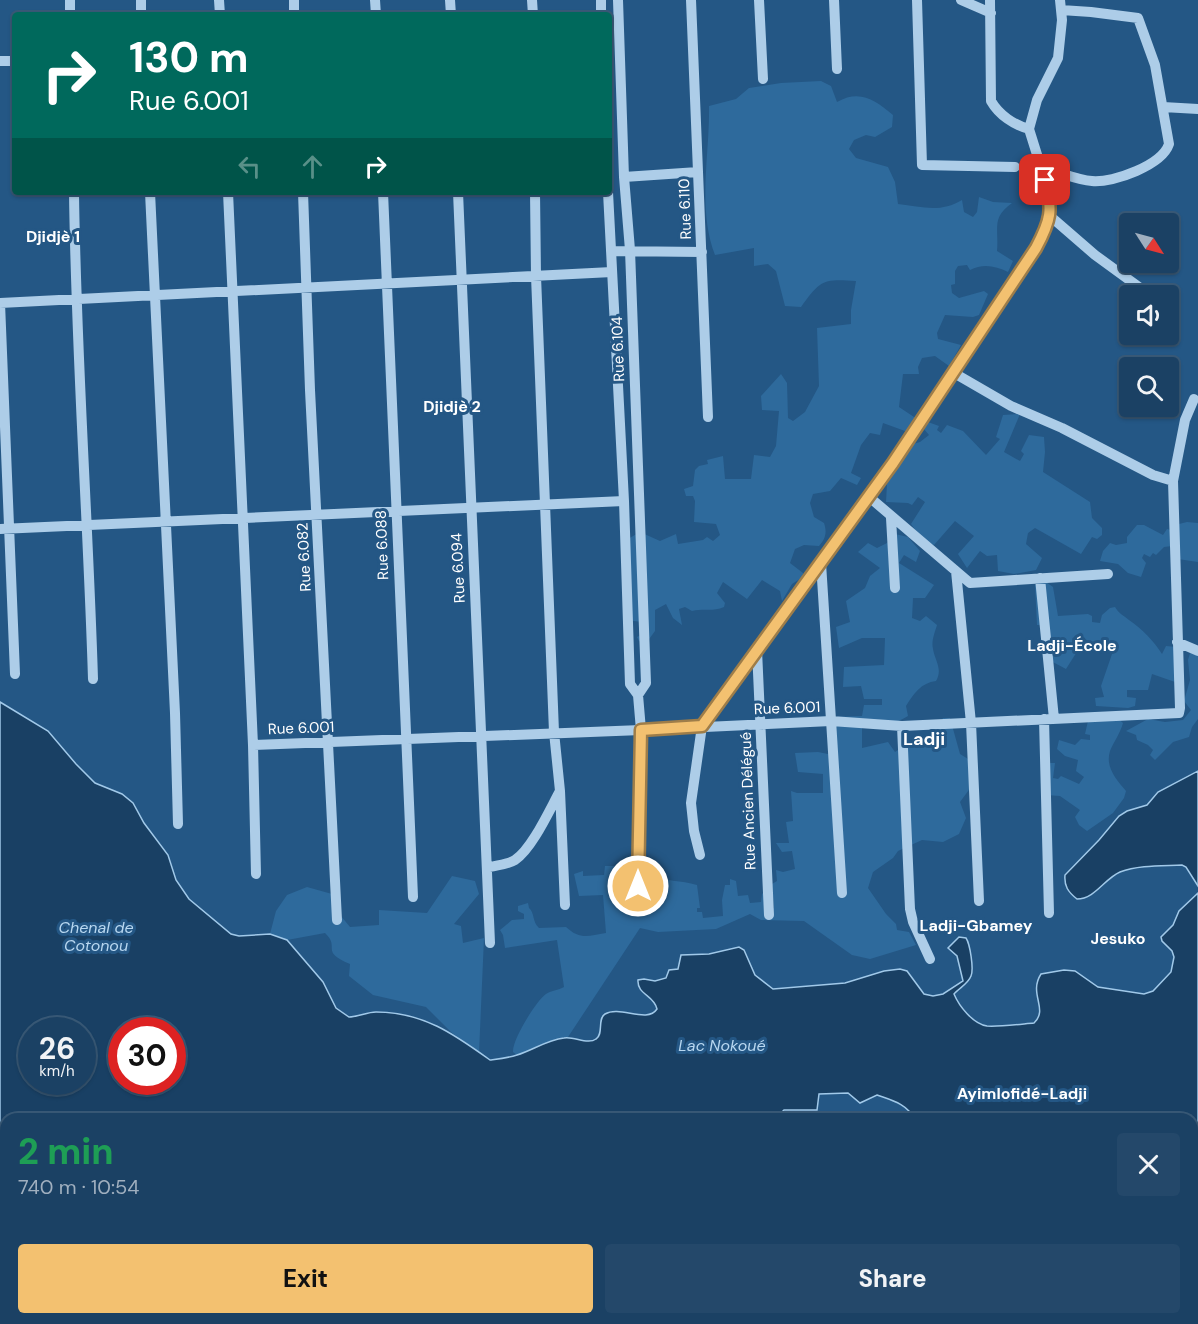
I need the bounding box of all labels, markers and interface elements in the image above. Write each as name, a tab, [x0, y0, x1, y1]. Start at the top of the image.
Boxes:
text: 130 m	[129, 30, 249, 85]
icon: right	[30, 36, 108, 114]
text: Rue 6.001	[129, 83, 249, 118]
icon: left	[233, 150, 266, 183]
icon: ahead	[296, 150, 329, 183]
icon: right	[359, 150, 392, 183]
pin	[1019, 154, 1070, 205]
icon: arrive	[1028, 163, 1061, 196]
street label: Rue 6.110	[674, 178, 696, 240]
north arrow	[1119, 213, 1179, 273]
map controls	[1119, 213, 1179, 417]
district label: Djidjè 1	[26, 226, 80, 247]
button: sound	[1119, 285, 1179, 345]
street label: Rue 6.104	[607, 316, 629, 382]
button: search	[1119, 357, 1179, 417]
district label: Djidjè 2	[423, 396, 481, 417]
street label: Rue 6.088	[371, 510, 393, 580]
street label: Rue 6.082	[292, 522, 316, 592]
street label: Rue 6.094	[446, 533, 470, 603]
district label: Ladji-École	[1027, 635, 1117, 656]
street label: Rue 6.001	[753, 697, 821, 719]
street label: Rue 6.001	[267, 717, 335, 739]
district label: Ladji	[903, 727, 945, 751]
street label: Rue Ancien Délégué	[736, 732, 760, 870]
position arrow	[606, 854, 670, 918]
district label: Ladji-Gbamey	[919, 915, 1033, 936]
water label: Chenal de Cotonou	[58, 917, 134, 956]
district label: Jesuko	[1091, 928, 1146, 949]
speed limit sign: 30	[108, 1017, 186, 1095]
text: 26	[39, 1029, 75, 1068]
water label: Lac Nokoué	[678, 1035, 766, 1056]
text: km/h	[39, 1061, 75, 1081]
district label: Ayimlofidé-Ladji	[957, 1083, 1087, 1104]
text: 2 min	[18, 1128, 114, 1175]
button: close	[1117, 1133, 1180, 1196]
text: 740 m · 10:54	[18, 1174, 139, 1200]
button: Exit	[18, 1244, 593, 1313]
button: Share	[605, 1244, 1180, 1313]

